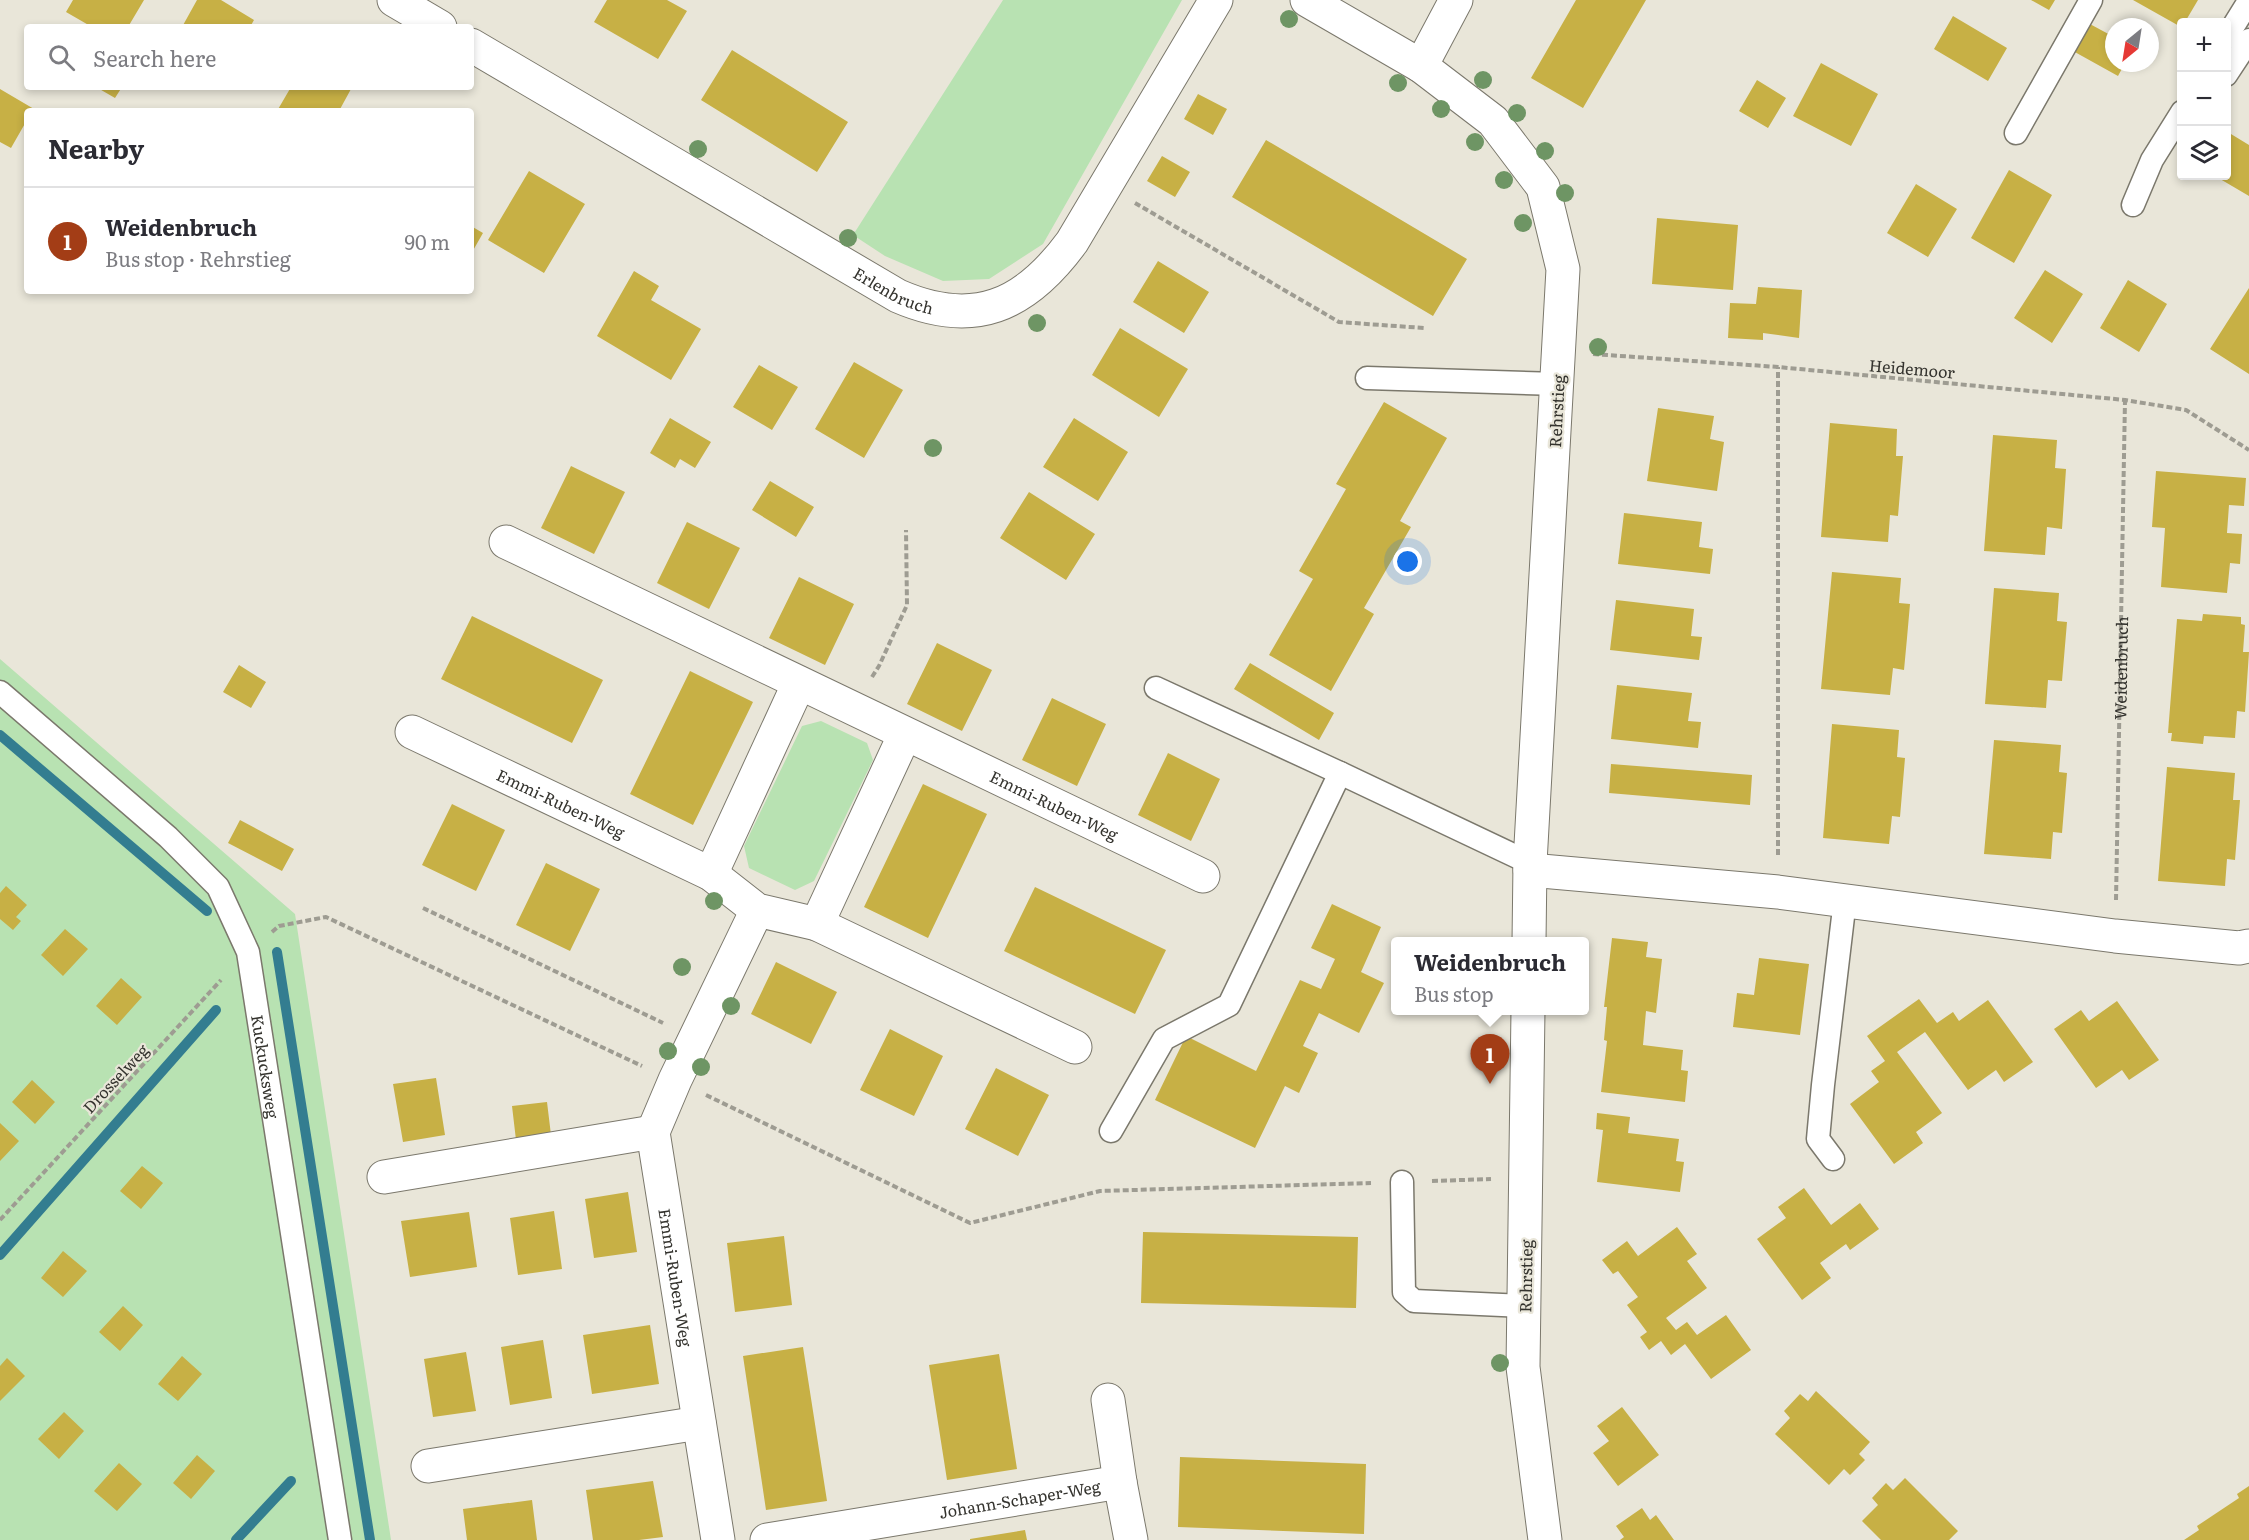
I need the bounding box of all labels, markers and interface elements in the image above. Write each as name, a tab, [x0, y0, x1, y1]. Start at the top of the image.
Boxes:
north arrow	[2105, 18, 2159, 72]
map controls	[2177, 18, 2231, 180]
button: +	[2177, 18, 2231, 72]
search box	[24, 24, 474, 90]
icon: search	[45, 41, 78, 74]
text: Search here	[93, 41, 216, 74]
button: −	[2177, 72, 2231, 126]
button: layers	[2177, 126, 2231, 180]
text: Nearby	[48, 128, 144, 167]
text: Weidenbruch	[105, 210, 257, 243]
text: 1	[63, 226, 72, 256]
text: 90 m	[405, 226, 450, 256]
text: Bus stop · Rehrstieg	[105, 243, 291, 273]
street label: Erlenbruch	[849, 260, 937, 320]
street label: Heidemoor	[1868, 352, 1956, 384]
street label: Rehrstieg	[1542, 374, 1570, 448]
your location	[1393, 547, 1422, 576]
street label: Weidenbruch	[2107, 616, 2133, 720]
street label: Emmi-Ruben-Weg	[493, 762, 629, 844]
street label: Emmi-Ruben-Weg	[986, 764, 1122, 846]
popup	[1391, 937, 1589, 1015]
text: Weidenbruch	[1414, 945, 1566, 978]
text: Bus stop	[1414, 978, 1494, 1008]
street label: Kuckucksweg	[246, 1013, 286, 1120]
pin: 1	[1470, 1034, 1510, 1084]
street label: Drosselweg	[76, 1038, 154, 1118]
street label: Emmi-Ruben-Weg	[653, 1207, 699, 1348]
street label: Rehrstieg	[1512, 1239, 1538, 1313]
street label: Johann-Schaper-Weg	[937, 1473, 1102, 1524]

